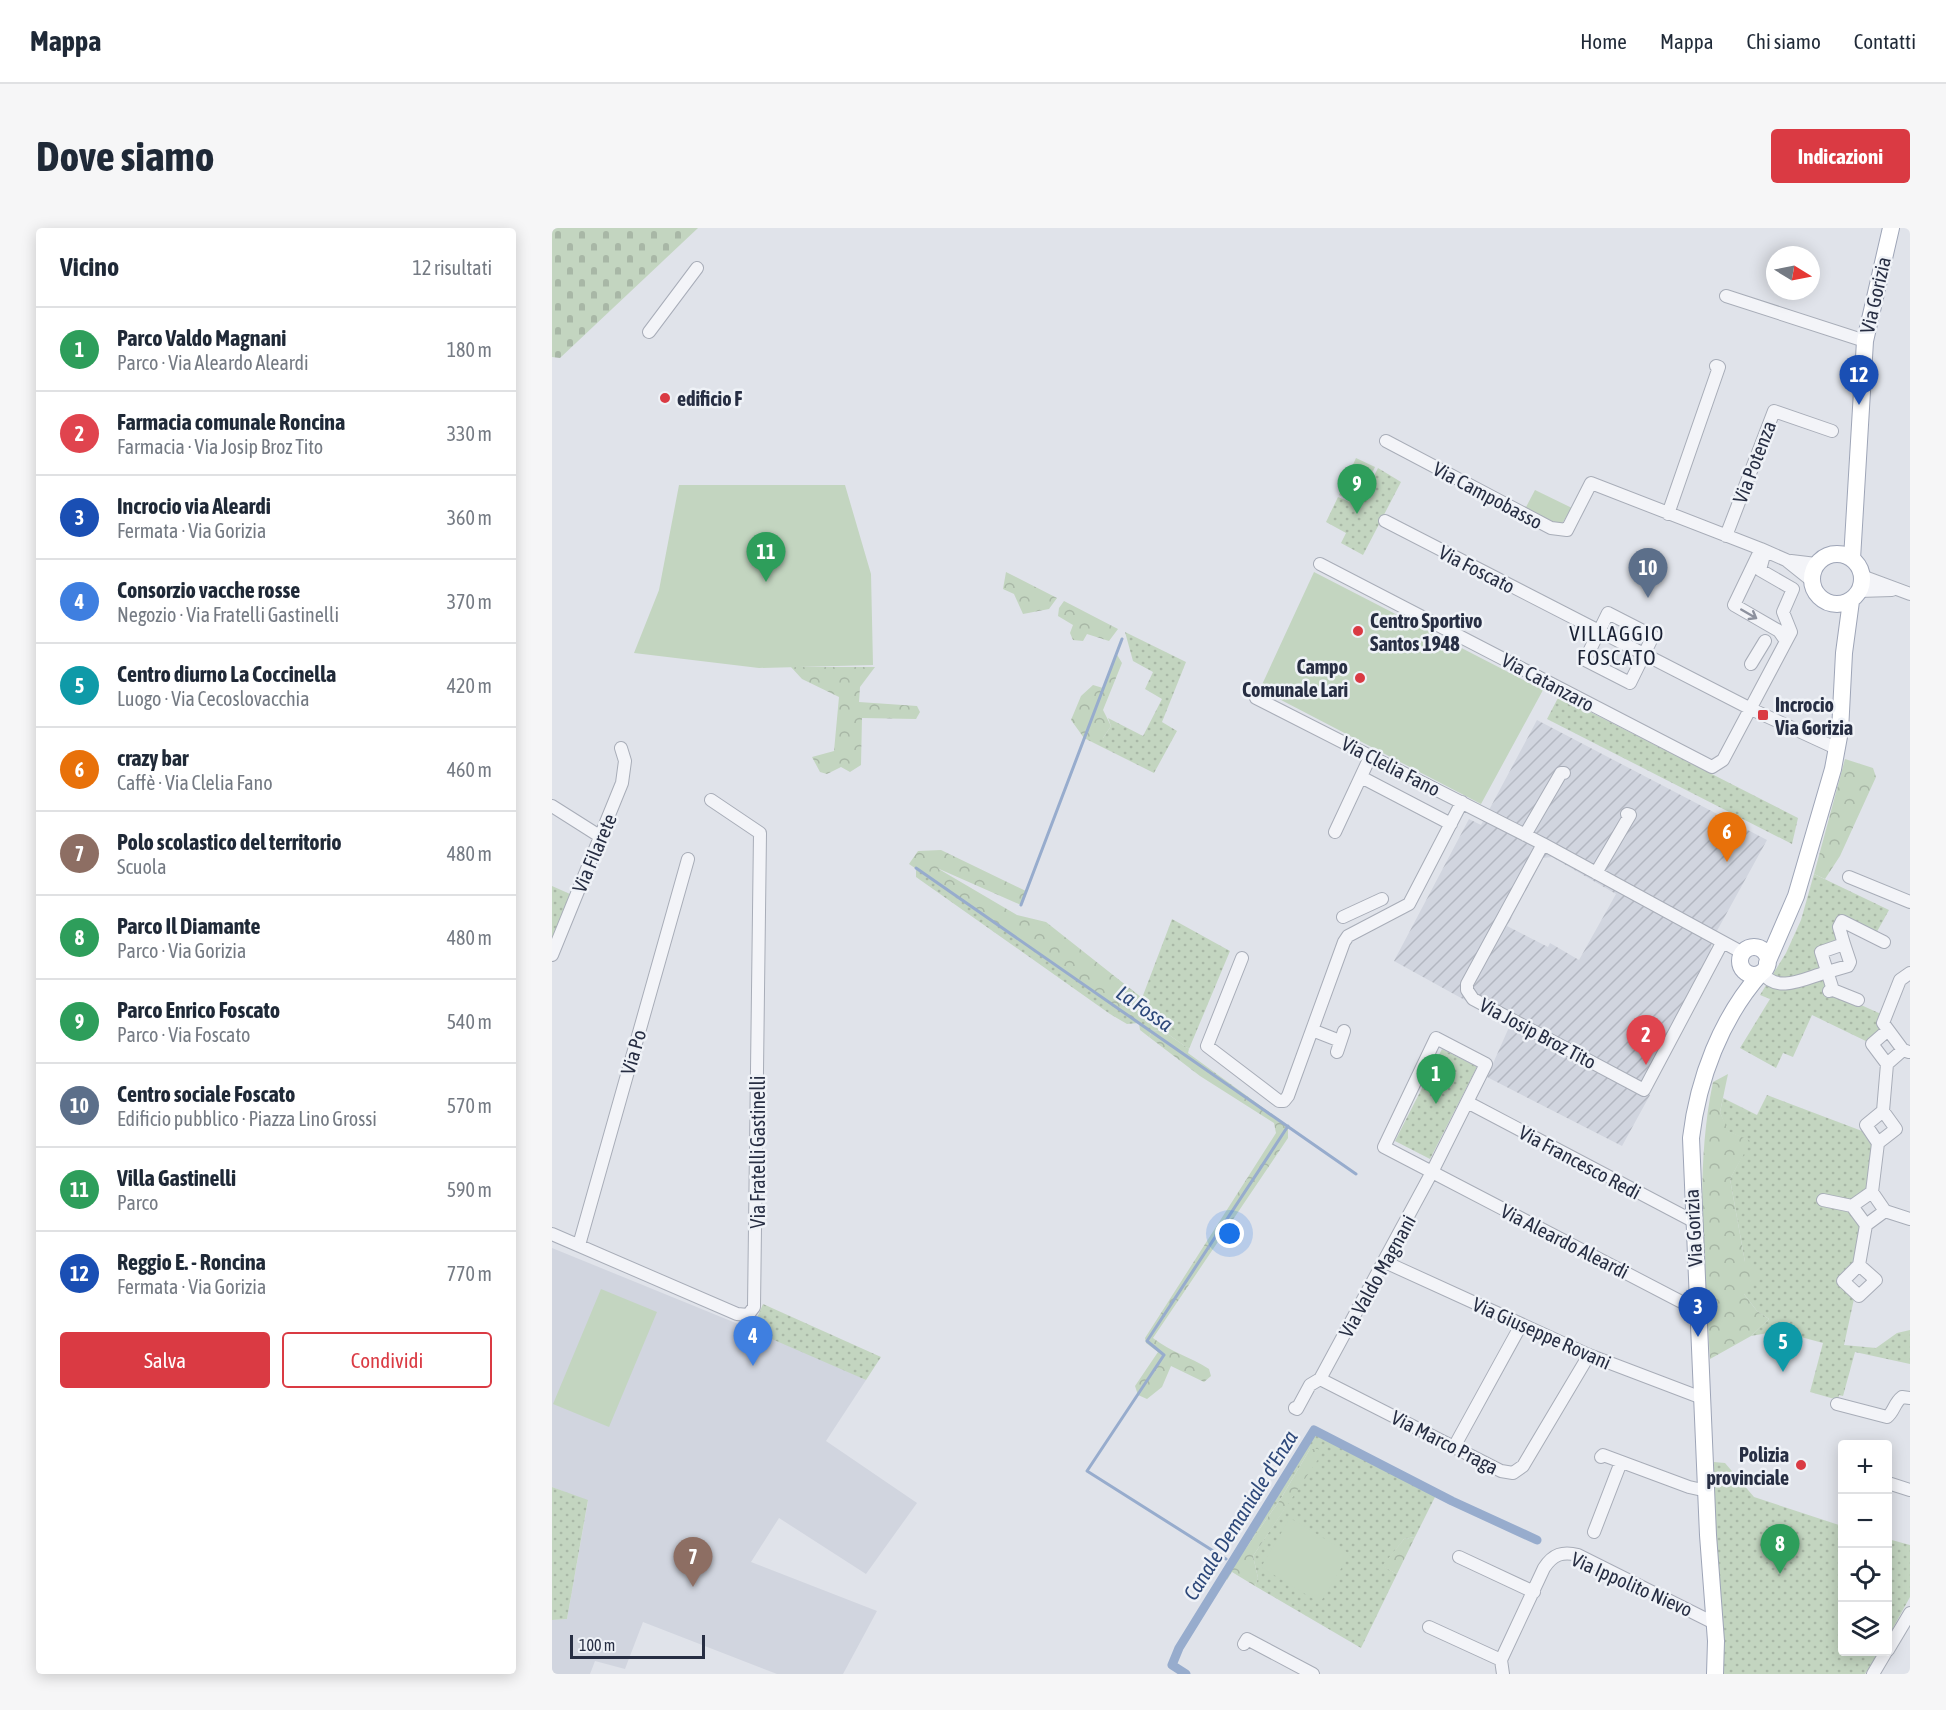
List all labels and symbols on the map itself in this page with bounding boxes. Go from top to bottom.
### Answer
north arrow [1766,246,1820,300]
street label: Via Gorizia [1855,254,1895,336]
pin: 12 [1840,356,1878,405]
place label: edificio F [677,387,742,410]
marker: edificio F [658,391,672,405]
street label: Via Potenza [1728,418,1780,506]
street label: Via Campobasso [1429,457,1547,533]
pin: 9 [1338,464,1376,514]
pin: 11 [746,532,786,582]
street label: Via Foscato [1435,540,1519,598]
pin: 10 [1628,548,1668,598]
one-way arrow [1740,608,1757,620]
place label: Centro Sportivo Santos 1948 [1370,609,1482,655]
district label: VILLAGGIO FOSCATO [1569,621,1665,669]
marker: Centro Sportivo Santos 1948 [1351,624,1365,638]
street label: Via Catanzaro [1498,648,1598,716]
place label: Campo Comunale Lari [1242,655,1348,701]
marker: Campo Comunale Lari [1353,671,1367,685]
place label: Incrocio Via Gorizia [1774,693,1853,739]
marker: Incrocio Via Gorizia [1756,708,1770,722]
street label: Via Clelia Fano [1338,731,1444,801]
street label: Via Filarete [567,810,621,896]
pin: 6 [1708,812,1746,862]
water label: La Fossa [1112,980,1178,1036]
street label: Via Josip Broz Tito [1476,993,1600,1073]
pin: 2 [1626,1016,1666,1065]
street label: Via Po [616,1027,650,1077]
pin: 1 [1416,1054,1456,1104]
street label: Via Fratelli Gastinelli [746,1076,769,1228]
street label: Via Francesco Redi [1515,1120,1645,1204]
street label: Via Gorizia [1679,1188,1707,1268]
street label: Via Aleardo Aleardi [1497,1199,1633,1283]
street label: Via Valdo Magnani [1334,1211,1420,1341]
your location [1215,1219,1244,1248]
pin: 3 [1678,1288,1718,1337]
street label: Via Giuseppe Rovani [1469,1292,1615,1374]
pin: 4 [734,1316,772,1366]
pin: 5 [1764,1322,1802,1372]
street label: Via Marco Praga [1388,1405,1502,1479]
water label: Canale Demaniale d'Enza [1178,1426,1302,1604]
place label: Polizia provinciale [1706,1443,1789,1489]
marker: Polizia provinciale [1794,1458,1808,1472]
pin: 8 [1760,1524,1800,1574]
pin: 7 [674,1538,712,1587]
street label: Via Ippolito Nievo [1568,1547,1696,1621]
scale bar [570,1632,705,1660]

